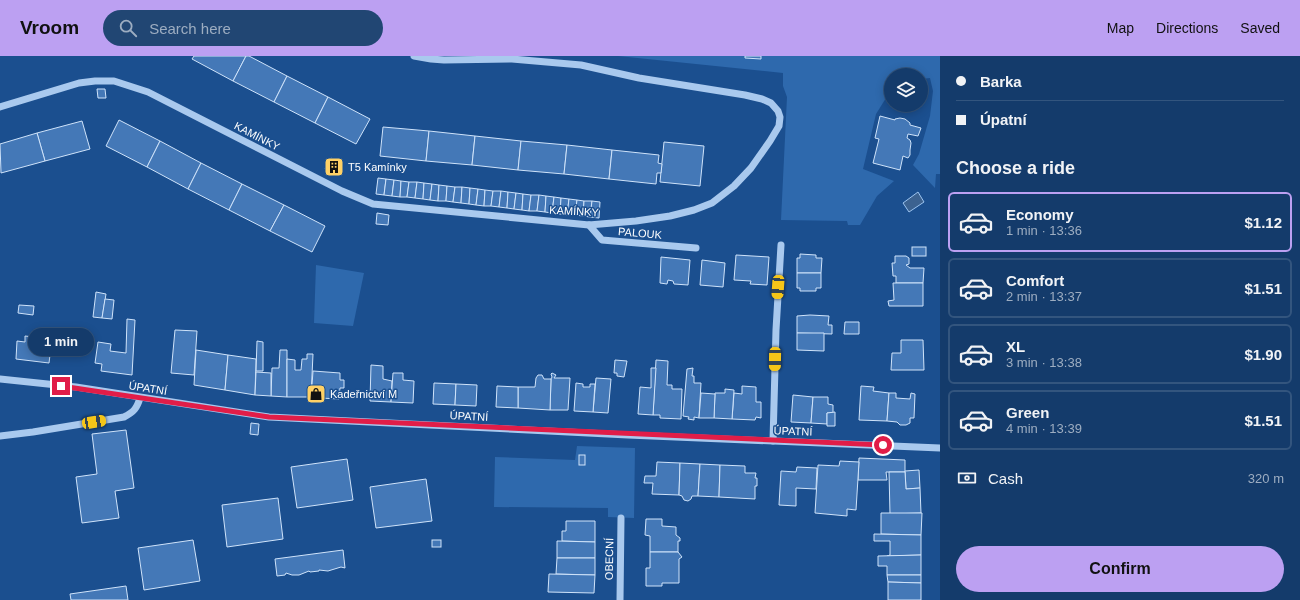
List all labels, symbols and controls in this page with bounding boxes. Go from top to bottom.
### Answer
search box [103,10,383,46]
text: Vroom [20,17,79,38]
icon: search [117,17,139,39]
text: Search here [149,20,231,37]
text: Map [1107,20,1134,36]
text: Directions [1156,20,1218,36]
text: Saved [1240,20,1280,36]
map controls [884,68,928,112]
button: layers [884,68,928,112]
text: Barka [980,73,1022,90]
text: Úpatní [980,111,1027,128]
street label: KAMÍNKY [232,119,282,153]
building icon: T5 Kamínky [323,156,345,178]
text: Choose a ride [956,158,1075,178]
place label: T5 Kamínky [348,161,407,173]
street label: KAMÍNKY [549,204,600,218]
icon: car [958,204,994,240]
text: Economy [1006,206,1074,223]
text: $1.12 [1244,214,1282,231]
text: 1 min · 13:36 [1006,223,1082,238]
street label: PALOUK [618,225,663,241]
icon: car [958,270,994,306]
text: Comfort [1006,272,1064,289]
car [771,275,785,299]
text: $1.51 [1244,280,1282,297]
text: 2 min · 13:37 [1006,289,1082,304]
callout: 1 min [28,328,94,356]
text: 1 min [44,334,78,349]
icon: car [958,336,994,372]
text: XL [1006,338,1025,355]
text: $1.90 [1244,346,1282,363]
car [769,347,781,371]
text: 3 min · 13:38 [1006,355,1082,370]
route end [52,377,70,395]
street label: ÚPATNÍ [128,379,169,397]
shop icon: Kadeřnictví M [305,383,327,405]
place label: Kadeřnictví M [330,388,397,400]
icon: car [958,402,994,438]
text: Green [1006,404,1049,421]
street label: ÚPATNÍ [449,409,490,423]
text: $1.51 [1244,412,1282,429]
car [81,414,107,430]
text: 4 min · 13:39 [1006,421,1082,436]
street label: ÚPATNÍ [773,424,813,438]
route start [874,436,892,454]
icon: cash [956,467,978,489]
text: Cash [988,470,1023,487]
text: 320 m [1248,471,1284,486]
street label: OBECNÍ [603,537,615,580]
button: Confirm [956,546,1284,592]

